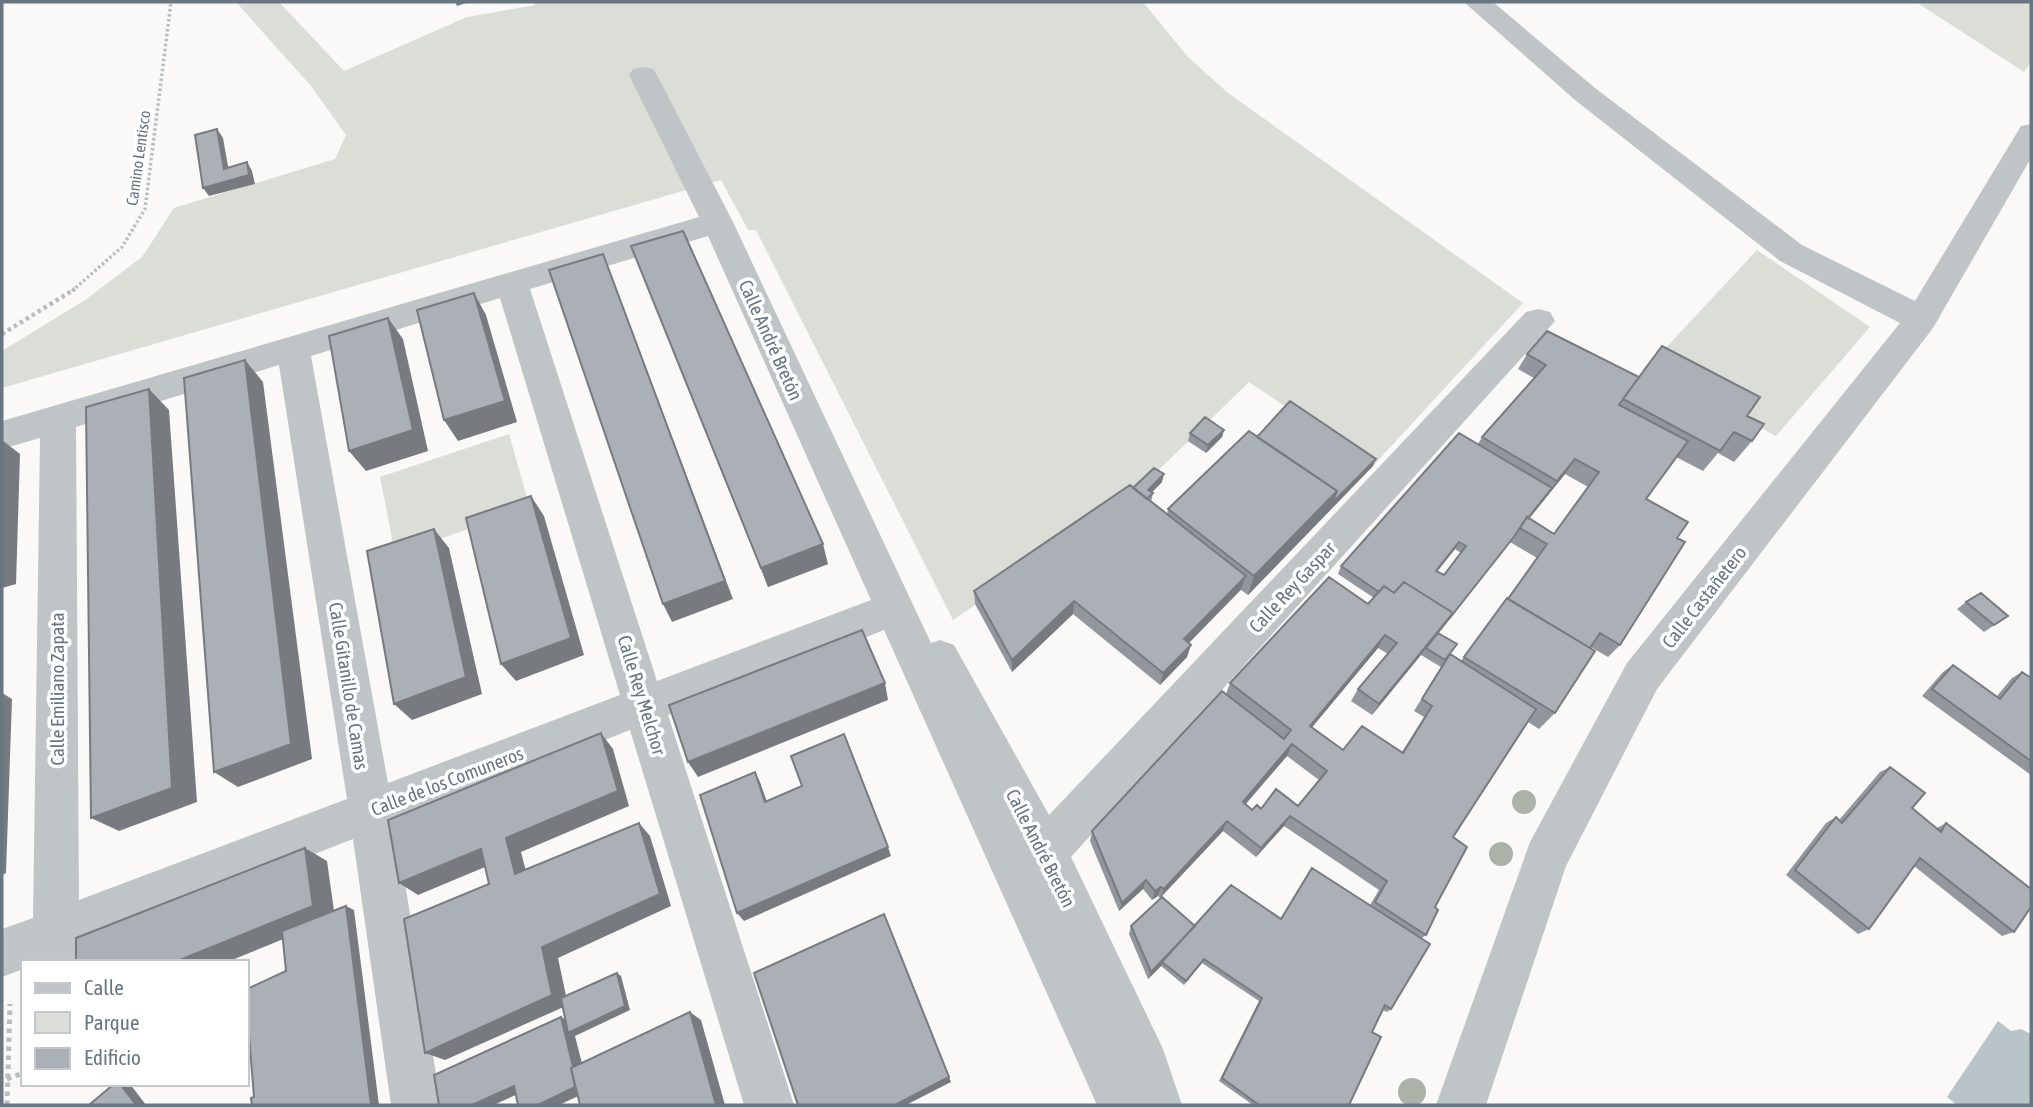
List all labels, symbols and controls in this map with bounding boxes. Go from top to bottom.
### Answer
street label: Camino Lentisco [122,109,154,207]
street label: Calle André Bretón [735,276,807,404]
street label: Calle Rey Gaspar [1244,537,1340,637]
street label: Calle Castañetero [1657,542,1751,652]
street label: Calle Gitanillo de Camas [325,601,373,772]
street label: Calle Emiliano Zapata [46,612,68,766]
street label: Calle Rey Melchor [613,633,671,758]
street label: Calle de los Comuneros [368,742,526,820]
street label: Calle André Bretón [1002,785,1080,911]
legend [21,960,248,1086]
text: Calle [84,975,124,999]
text: Parque [84,1010,139,1034]
text: Edificio [84,1045,141,1069]

